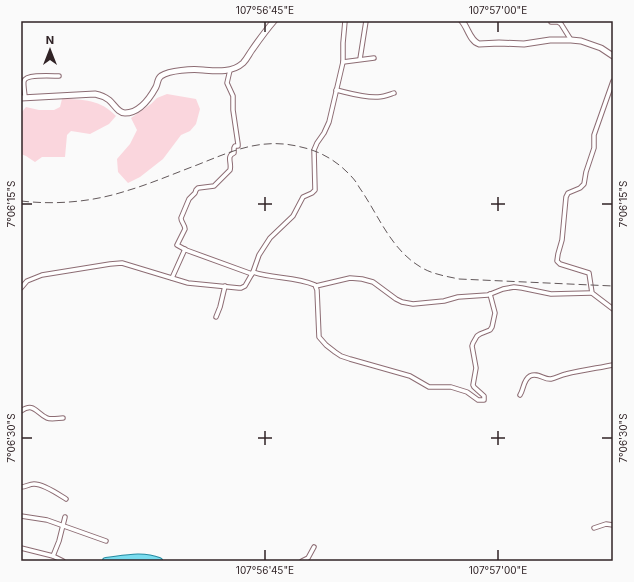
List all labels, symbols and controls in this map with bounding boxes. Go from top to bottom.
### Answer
text: 107°56'45"E [236,4,294,16]
text: 107°57'00"E [469,4,527,16]
north arrow [30,30,70,70]
text: N [46,33,54,47]
text: 7°06'15"S [5,181,17,227]
text: 7°06'15"S [617,181,629,227]
text: 7°06'30"S [5,413,17,463]
text: 7°06'30"S [617,413,629,463]
text: 107°56'45"E [236,564,294,576]
text: 107°57'00"E [469,564,527,576]

